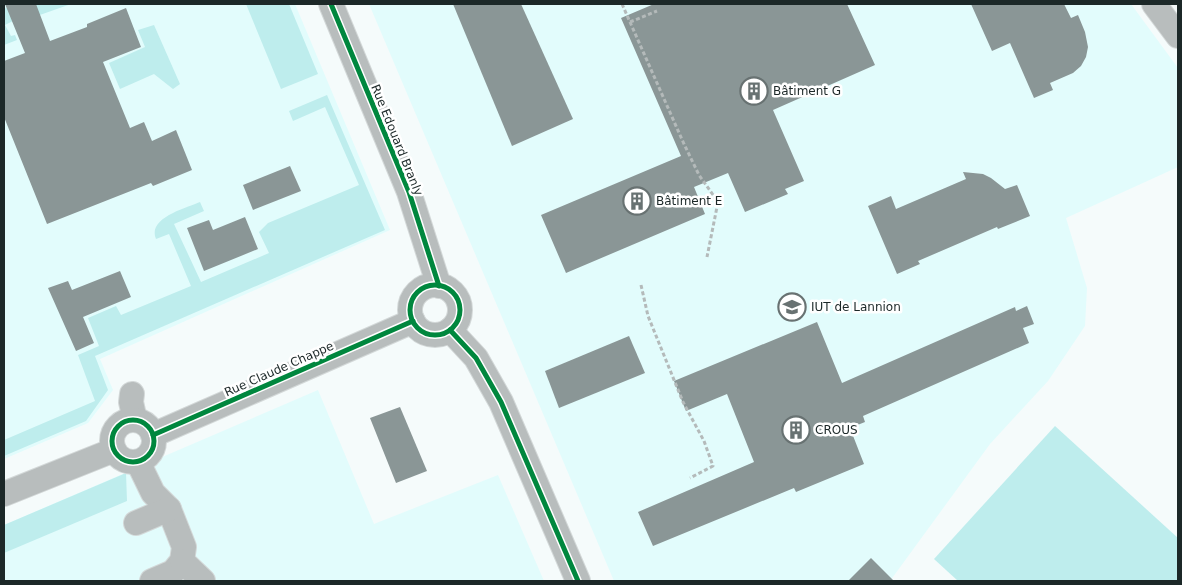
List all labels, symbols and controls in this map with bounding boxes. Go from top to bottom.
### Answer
building icon: Bâtiment G [739,76,769,106]
street label: Rue Edouard Branly [368,82,426,198]
place label: Bâtiment G [773,84,841,98]
building icon: Bâtiment E [622,186,652,216]
place label: Bâtiment E [656,194,722,208]
school or university icon: IUT de Lannion [777,292,807,322]
place label: IUT de Lannion [811,300,901,314]
street label: Rue Claude Chappe [222,339,336,399]
building icon: CROUS [781,415,811,445]
place label: CROUS [815,423,858,437]

